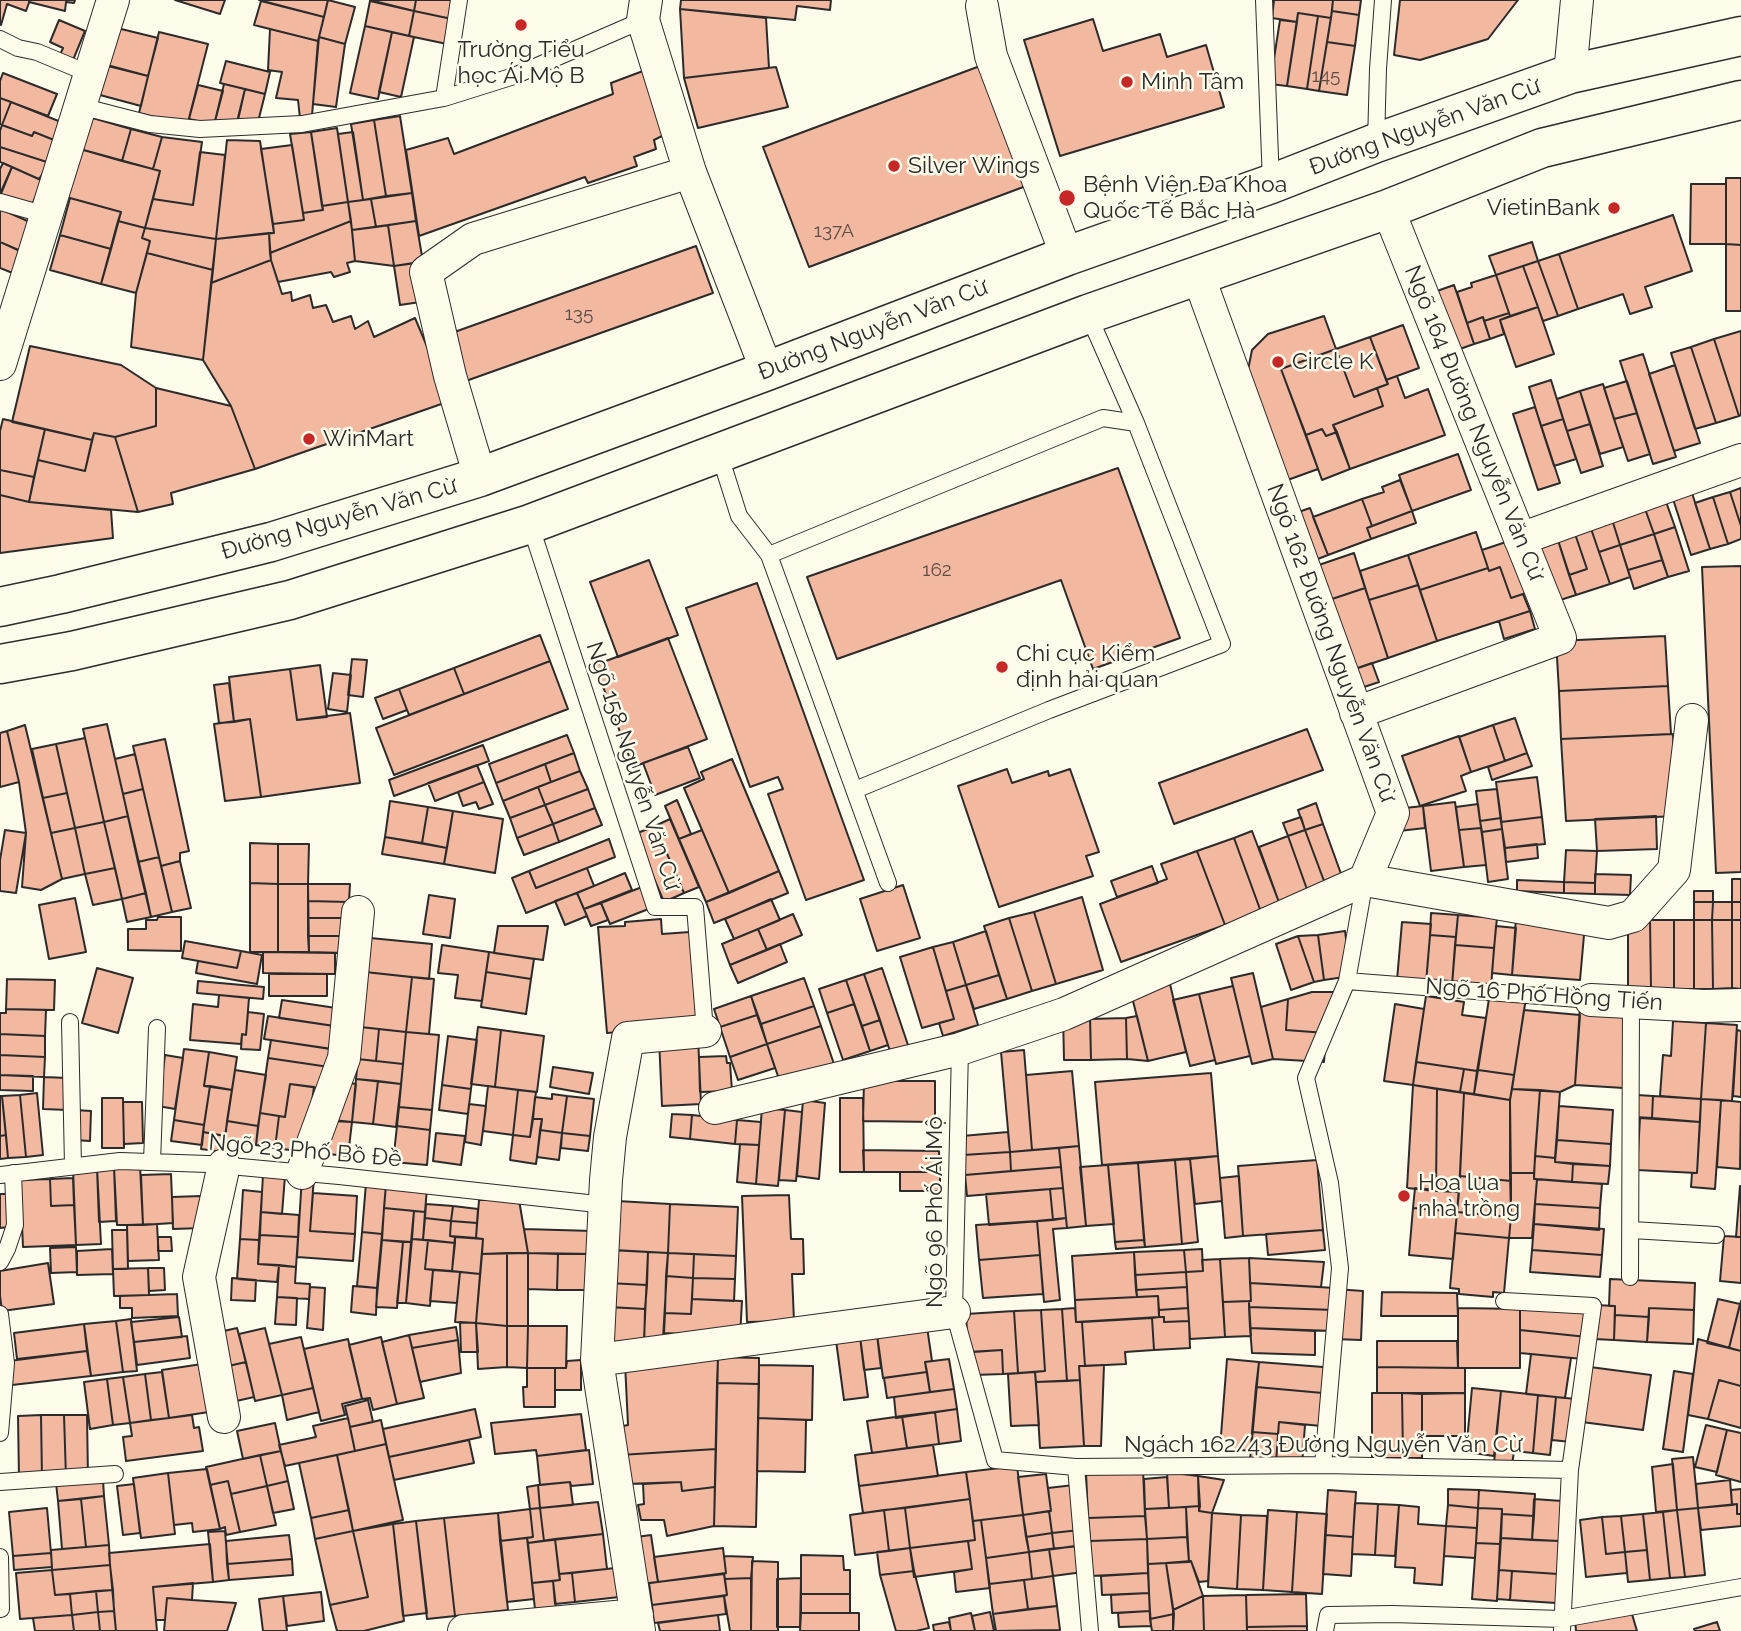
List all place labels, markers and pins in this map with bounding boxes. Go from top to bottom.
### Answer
marker: Trường Tiểu học Ái Mộ B [513,17,529,33]
place label: Trường Tiểu học Ái Mộ B [457,36,585,90]
place label: Minh Tâm [1141,68,1244,96]
marker: Minh Tâm [1119,74,1135,90]
place label: Silver Wings [908,152,1040,180]
marker: Silver Wings [886,158,902,174]
place label: Bệnh Viện Đa Khoa Quốc Tế Bắc Hà [1083,171,1287,225]
marker: Bệnh Viện Đa Khoa Quốc Tế Bắc Hà [1057,188,1077,208]
place label: VietinBank [1486,194,1600,222]
marker: VietinBank [1606,200,1622,216]
place label: Circle K [1292,348,1374,376]
marker: Circle K [1270,354,1286,370]
place label: WinMart [323,425,414,453]
marker: WinMart [301,431,317,447]
place label: Chi cục Kiểm định hải quan [1016,640,1159,694]
marker: Chi cục Kiểm định hải quan [994,659,1010,675]
place label: Hoa lụa nhà trồng [1418,1169,1520,1223]
marker: Hoa lụa nhà trồng [1396,1188,1412,1204]

